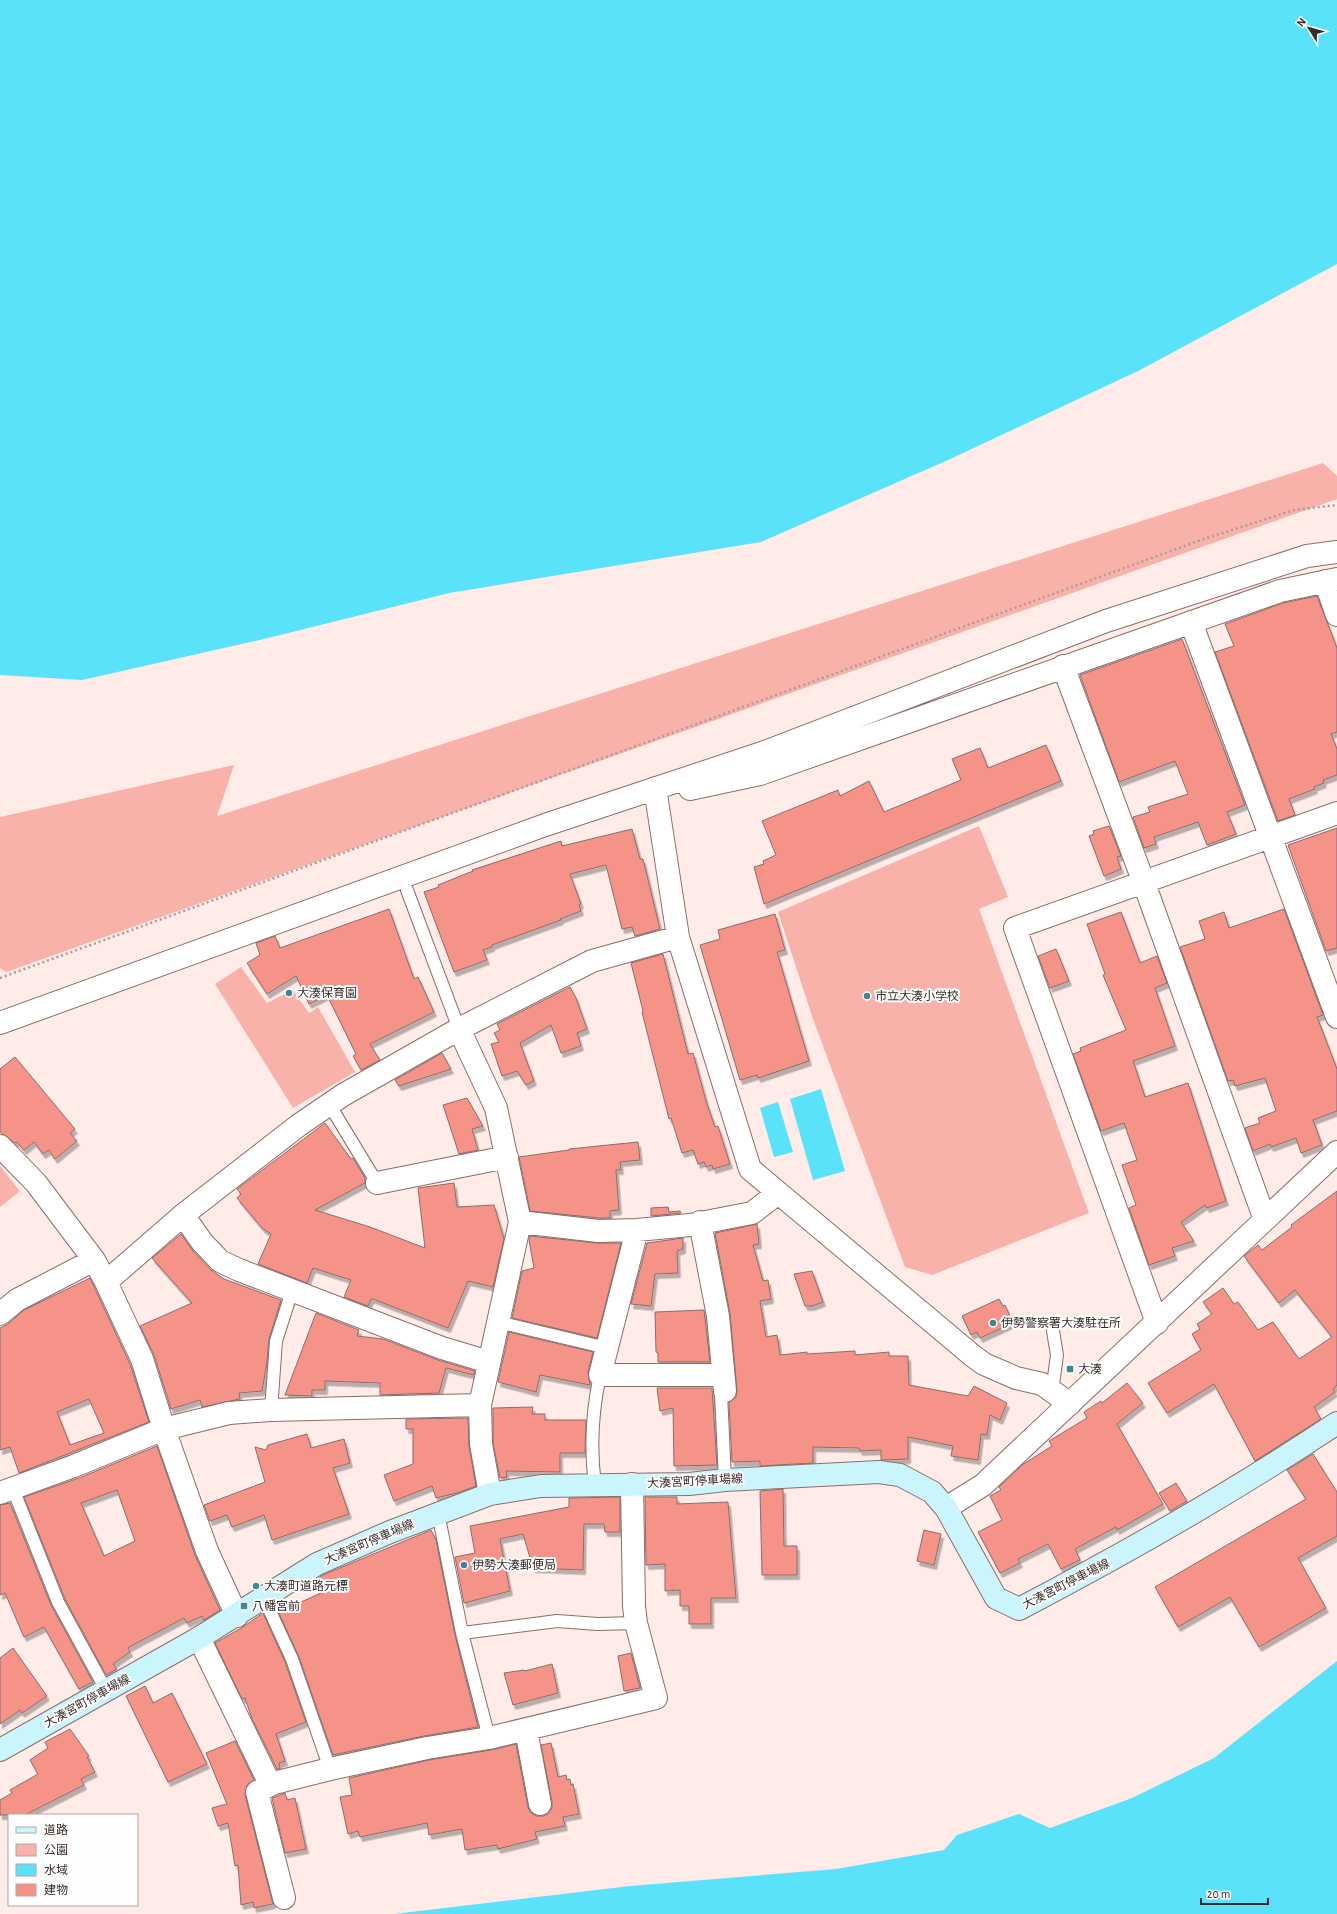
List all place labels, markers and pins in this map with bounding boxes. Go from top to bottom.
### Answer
place label: 大湊保育園 [297,986,357,999]
marker: 大湊保育園 [284,988,294,998]
place label: 市立大湊小学校 [875,989,959,1002]
marker: 市立大湊小学校 [862,991,872,1001]
place label: 伊勢警察署大湊駐在所 [1001,1316,1121,1329]
marker: 伊勢警察署大湊駐在所 [988,1318,998,1328]
place label: 大湊 [1078,1362,1102,1375]
marker: 大湊 [1065,1364,1075,1374]
place label: 伊勢大湊郵便局 [472,1558,556,1571]
marker: 伊勢大湊郵便局 [459,1560,469,1570]
place label: 大湊町道路元標 [264,1579,348,1592]
marker: 大湊町道路元標 [251,1581,261,1591]
place label: 八幡宮前 [252,1599,300,1612]
marker: 八幡宮前 [239,1601,249,1611]

